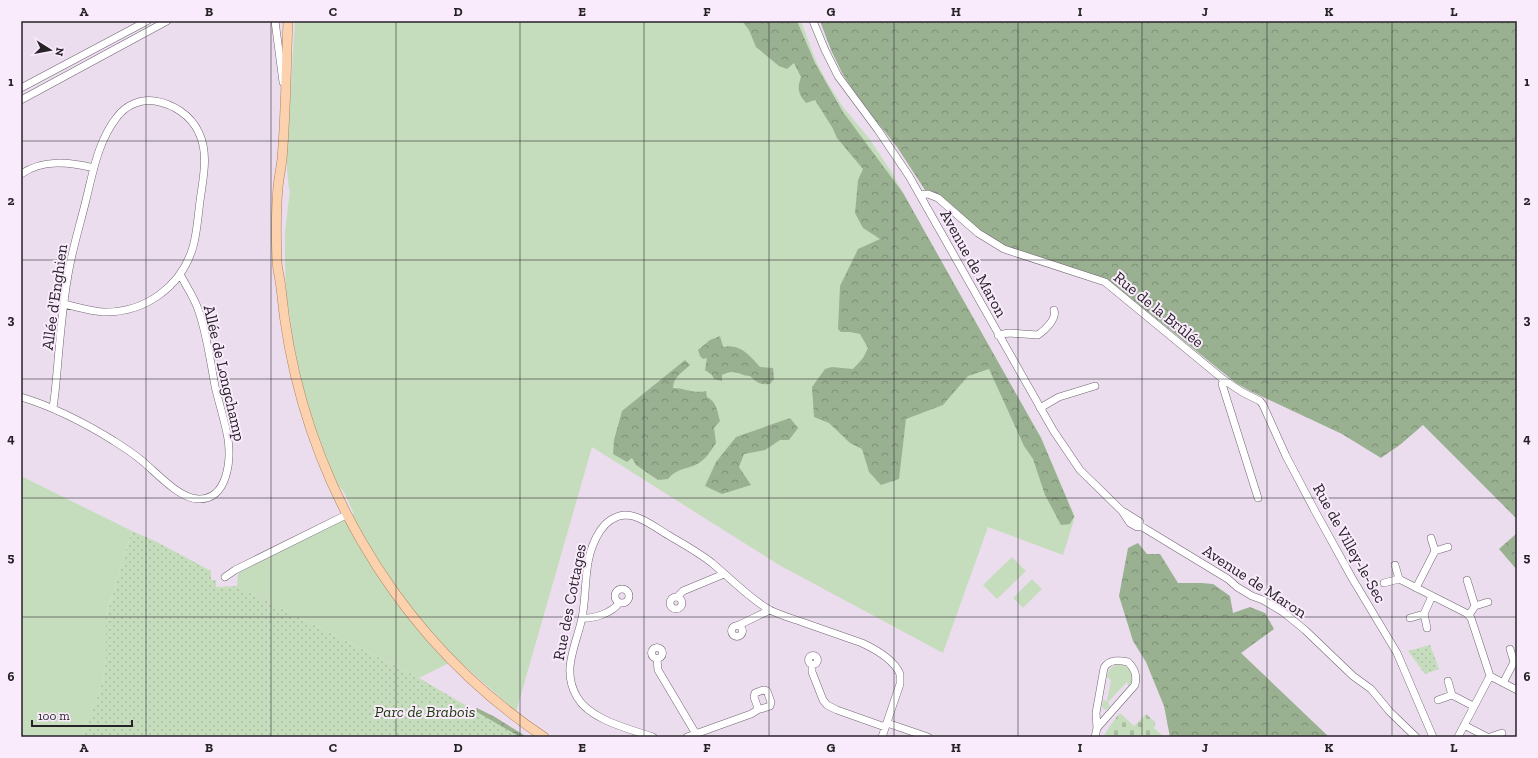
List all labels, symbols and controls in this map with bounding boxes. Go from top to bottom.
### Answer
text: A [80,4,89,19]
text: B [205,4,213,19]
text: C [329,4,337,19]
text: D [453,4,463,19]
text: E [578,4,586,19]
text: F [703,4,711,19]
text: G [827,4,836,19]
text: H [951,4,961,19]
text: I [1078,4,1083,19]
text: J [1202,4,1208,19]
text: K [1325,4,1334,19]
text: L [1450,4,1458,19]
north arrow [30,30,70,70]
text: N [52,46,67,58]
text: 1 [8,74,14,89]
text: 1 [1524,74,1530,89]
text: 2 [8,193,15,208]
text: 2 [1524,193,1531,208]
street label: Avenue de Maron [936,206,1011,321]
street label: Allée d'Enghien [38,242,71,351]
street label: Rue de la Brûlée [1110,267,1207,351]
street label: Allée de Longchamp [200,303,249,443]
text: 3 [8,312,15,327]
text: 3 [1524,312,1531,327]
text: 4 [7,431,15,446]
text: 4 [1523,431,1531,446]
street label: Rue de Villey-le-Sec [1309,480,1390,606]
street label: Avenue de Maron [1199,541,1311,623]
street label: Rue des Cottages [549,542,590,662]
text: 5 [8,550,15,565]
text: 5 [1524,550,1531,565]
text: 6 [8,669,15,684]
text: 6 [1524,669,1531,684]
scale bar [32,702,132,728]
park label: Parc de Brabois [375,702,475,721]
text: 100 m [38,709,70,723]
text: A [80,740,89,755]
text: B [205,740,213,755]
text: C [329,740,337,755]
text: D [453,740,463,755]
text: E [578,740,586,755]
text: F [703,740,711,755]
text: G [827,740,836,755]
text: H [951,740,961,755]
text: I [1078,740,1083,755]
text: J [1202,740,1208,755]
text: K [1325,740,1334,755]
text: L [1450,740,1458,755]

